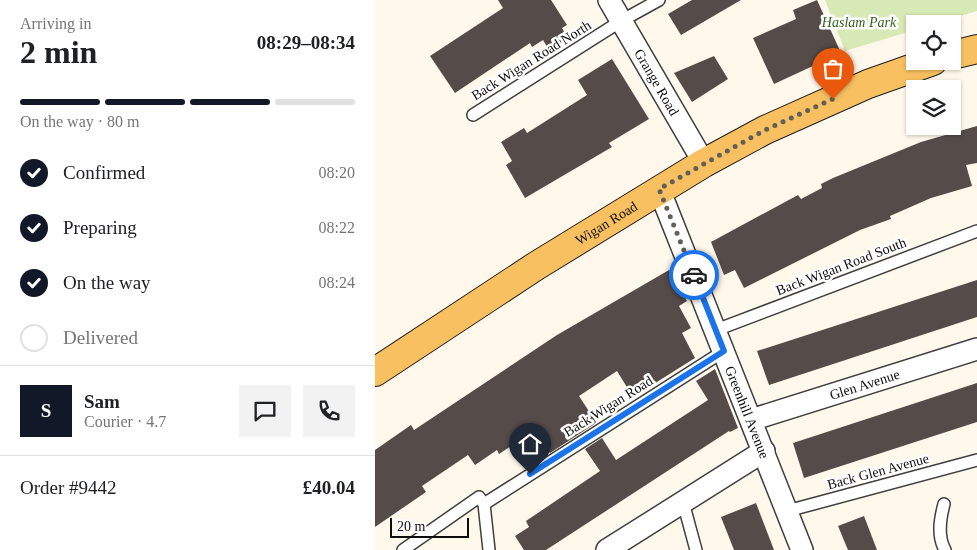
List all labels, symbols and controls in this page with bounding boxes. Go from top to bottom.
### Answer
text: Arriving in [20,15,92,32]
park label: Haslam Park [821,15,897,30]
map controls [906,15,961,135]
button: locate [906,15,961,70]
street label: Back Wigan Road North [469,18,594,103]
text: 08:29–08:34 [257,32,355,53]
text: 2 min [20,34,97,70]
street label: Grange Road [631,46,682,118]
pin [812,48,854,99]
icon: bag [819,55,847,83]
button: layers [906,80,961,135]
text: On the way · 80 m [20,113,140,130]
icon: check [20,159,48,187]
text: Confirmed [63,162,145,183]
text: 08:20 [319,164,355,181]
street label: Wigan Road [573,199,640,248]
icon: check [20,214,48,242]
text: Preparing [63,217,137,238]
text: 08:22 [319,219,355,236]
street label: Back Wigan Road South [774,235,908,298]
courier [669,250,719,300]
icon: car [680,261,708,289]
icon: check [20,269,48,297]
text: On the way [63,272,151,293]
text: 08:24 [319,274,355,291]
text: Delivered [63,327,138,348]
street label: Greenhill Avenue [722,364,772,461]
street label: Glen Avenue [828,367,902,403]
street label: Back Wigan Road [561,373,655,440]
button: chat [239,385,291,437]
button: phone [303,385,355,437]
text: Sam [84,391,120,412]
text: S [41,400,51,421]
text: Courier · 4.7 [84,413,166,430]
pin [509,423,551,474]
icon: home [516,430,544,458]
street label: Back Glen Avenue [826,451,931,492]
text: Order #9442 [20,477,117,498]
text: £40.04 [303,477,355,498]
scale bar [390,515,469,538]
text: 20 m [397,519,425,534]

